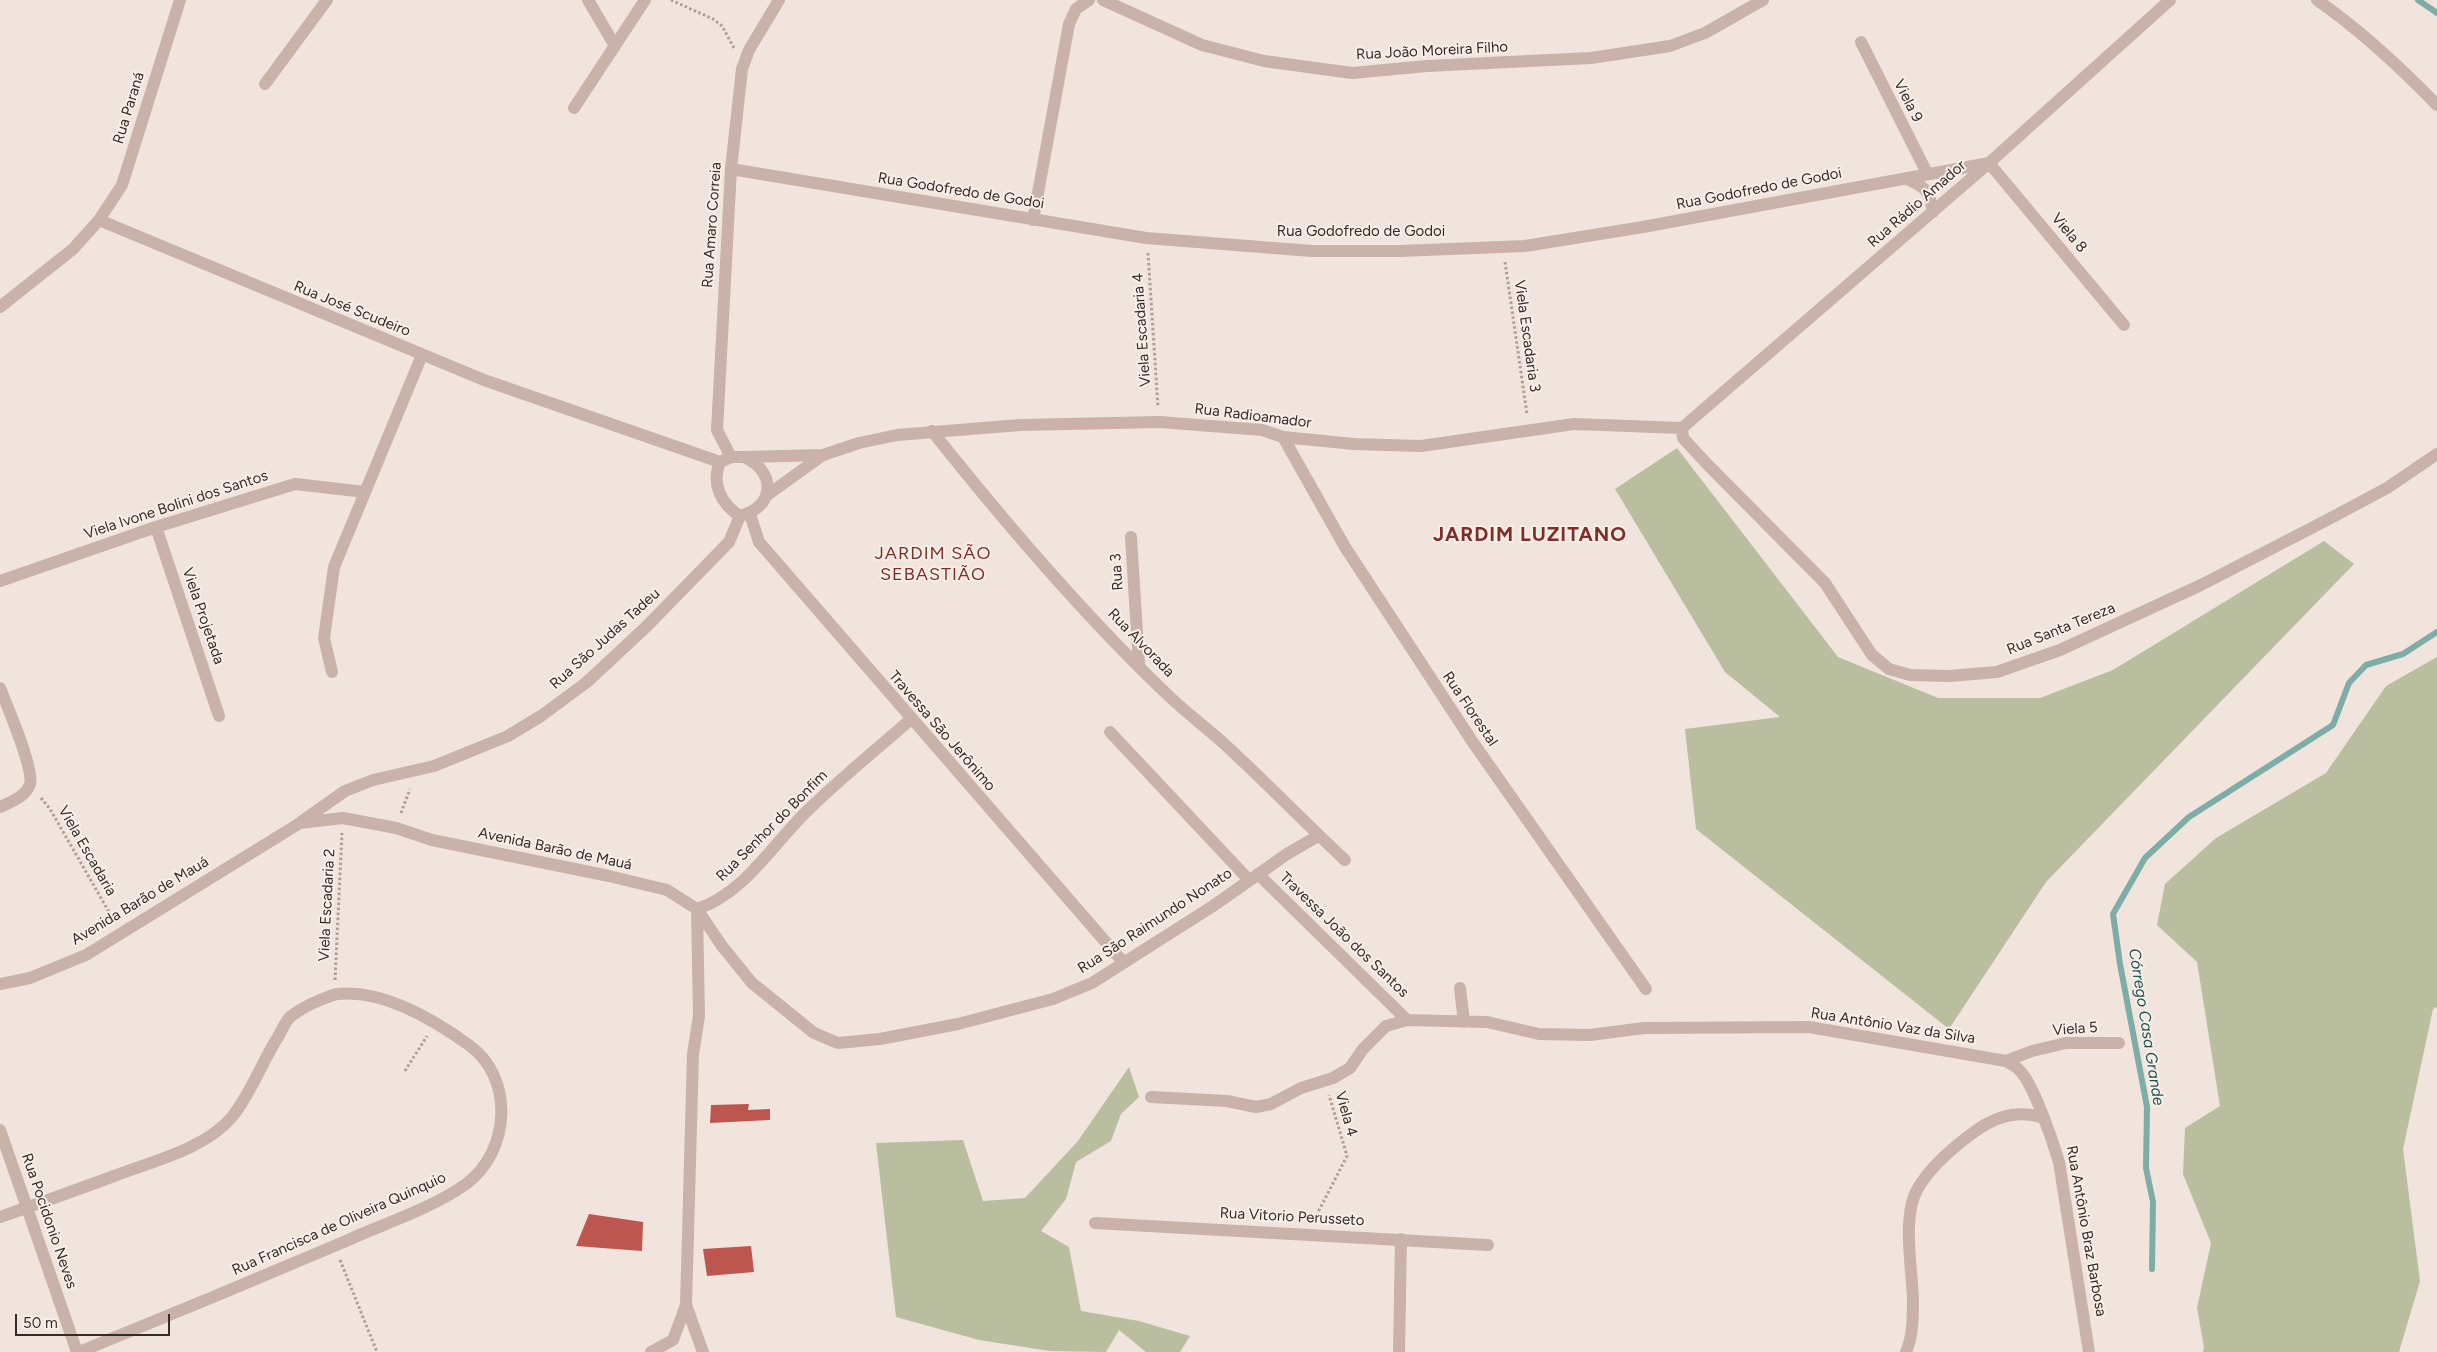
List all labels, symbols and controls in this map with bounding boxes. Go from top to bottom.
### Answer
street label: Rua João Moreira Filho [1356,38,1508,64]
street label: Rua Paraná [110,70,148,146]
street label: Viela 9 [1890,77,1926,125]
street label: Rua Rádio Amador [1864,157,1970,251]
street label: Rua Amaro Correia [699,161,725,289]
street label: Rua Godofredo de Godoi [1675,164,1843,214]
street label: Rua Godofredo de Godoi [876,169,1046,213]
street label: Viela 8 [2047,210,2091,256]
street label: Rua Godofredo de Godoi [1277,223,1445,241]
street label: Viela Escadaria 4 [1129,273,1155,387]
street label: Rua José Scudeiro [291,277,413,341]
street label: Viela Escadaria 3 [1510,279,1544,393]
street label: Rua Radioamador [1193,400,1313,432]
street label: Viela Ivone Bolini dos Santos [82,467,270,543]
district label: JARDIM LUZITANO [1431,523,1629,547]
district label: JARDIM SÃO SEBASTIÃO [873,543,993,586]
street label: Rua 3 [1107,553,1127,591]
street label: Viela Projetada [178,565,228,667]
street label: Rua São Judas Tadeu [546,585,664,693]
street label: Rua Santa Tereza [2004,599,2118,659]
street label: Rua Alvorada [1104,605,1178,681]
street label: Travessa São Jerônimo [885,667,999,795]
street label: Rua Florestal [1438,668,1502,750]
street label: Rua Senhor do Bonfim [713,767,831,885]
street label: Viela Escadaria [54,803,120,899]
street label: Avenida Barão de Mauá [476,824,634,874]
street label: Viela Escadaria 2 [315,848,339,962]
street label: Avenida Barão de Mauá [68,853,212,949]
street label: Rua São Raimundo Nonato [1075,864,1235,978]
street label: Travessa João dos Santos [1276,869,1412,1001]
water label: Córrego Casa Grande [2124,947,2168,1107]
street label: Rua Antônio Vaz da Silva [1810,1004,1976,1048]
street label: Viela 5 [2052,1018,2098,1040]
street label: Viela 4 [1331,1089,1361,1139]
street label: Rua Antônio Braz Barbosa [2062,1144,2110,1318]
street label: Rua Pocidonio Neves [17,1151,81,1291]
street label: Rua Francisca de Oliveira Quinquio [229,1169,449,1279]
street label: Rua Vitorio Perusseto [1219,1204,1365,1230]
scale bar [18,1304,172,1336]
text: 50 m [23,1314,58,1332]

